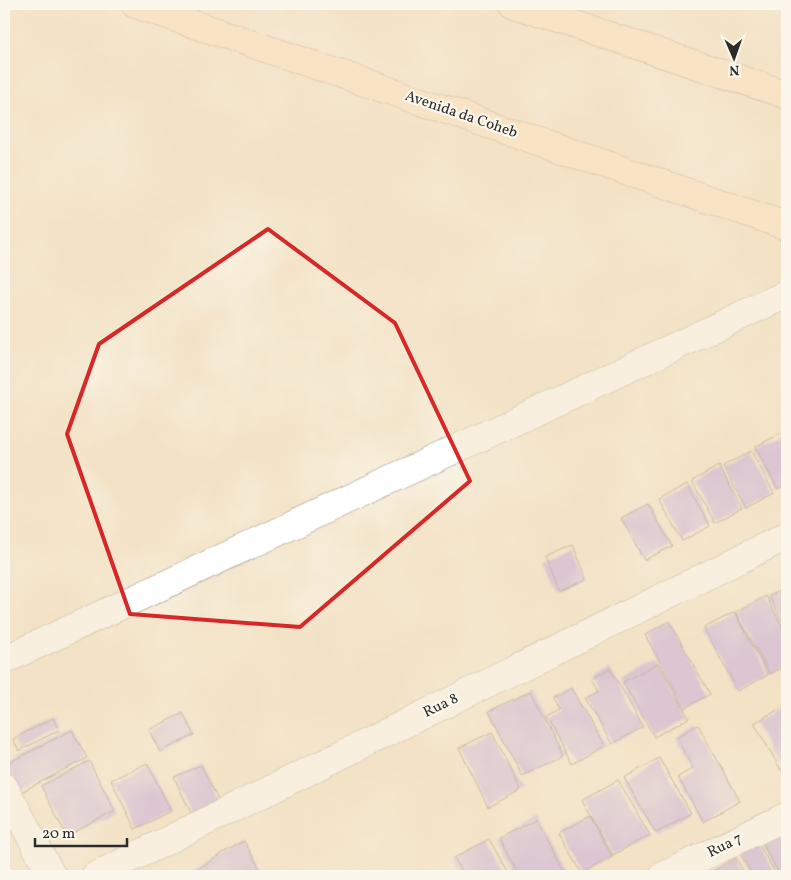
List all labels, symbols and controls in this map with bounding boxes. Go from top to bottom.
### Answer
north arrow [708,32,758,82]
text: N [729,60,740,79]
street label: Avenida da Coheb [402,86,520,144]
street label: Rua 8 [420,688,462,724]
scale bar [35,815,128,847]
text: 20 m [42,824,75,845]
street label: Rua 7 [704,829,746,863]

